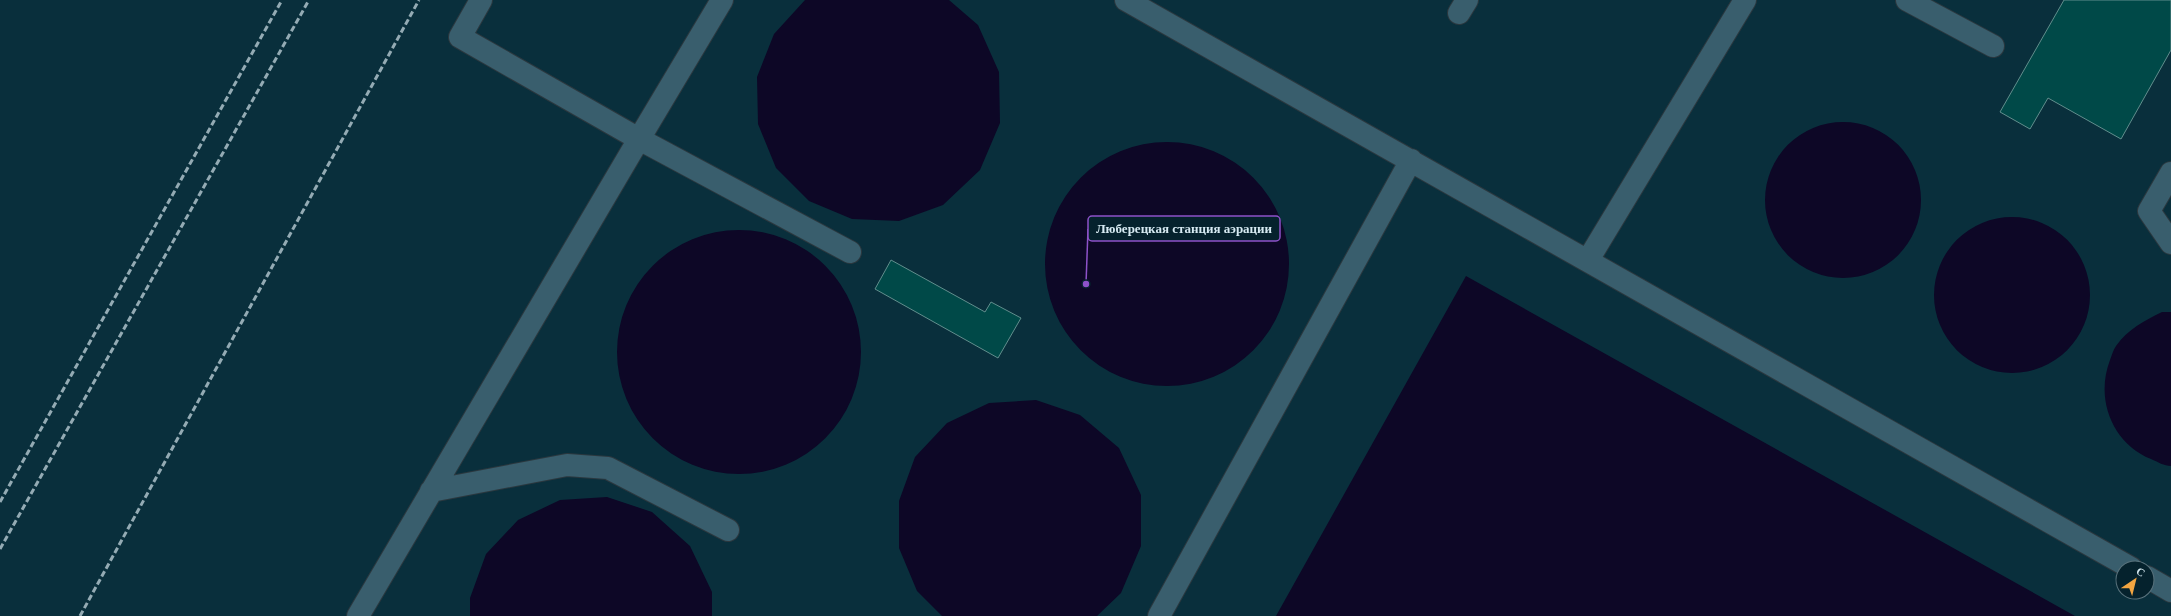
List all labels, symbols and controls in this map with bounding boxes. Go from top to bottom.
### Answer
callout: Люберецкая станция аэрации [1088,216,1280,241]
text: Люберецкая станция аэрации [1096,221,1273,236]
north arrow [2115,560,2155,600]
text: С [2134,565,2147,579]

